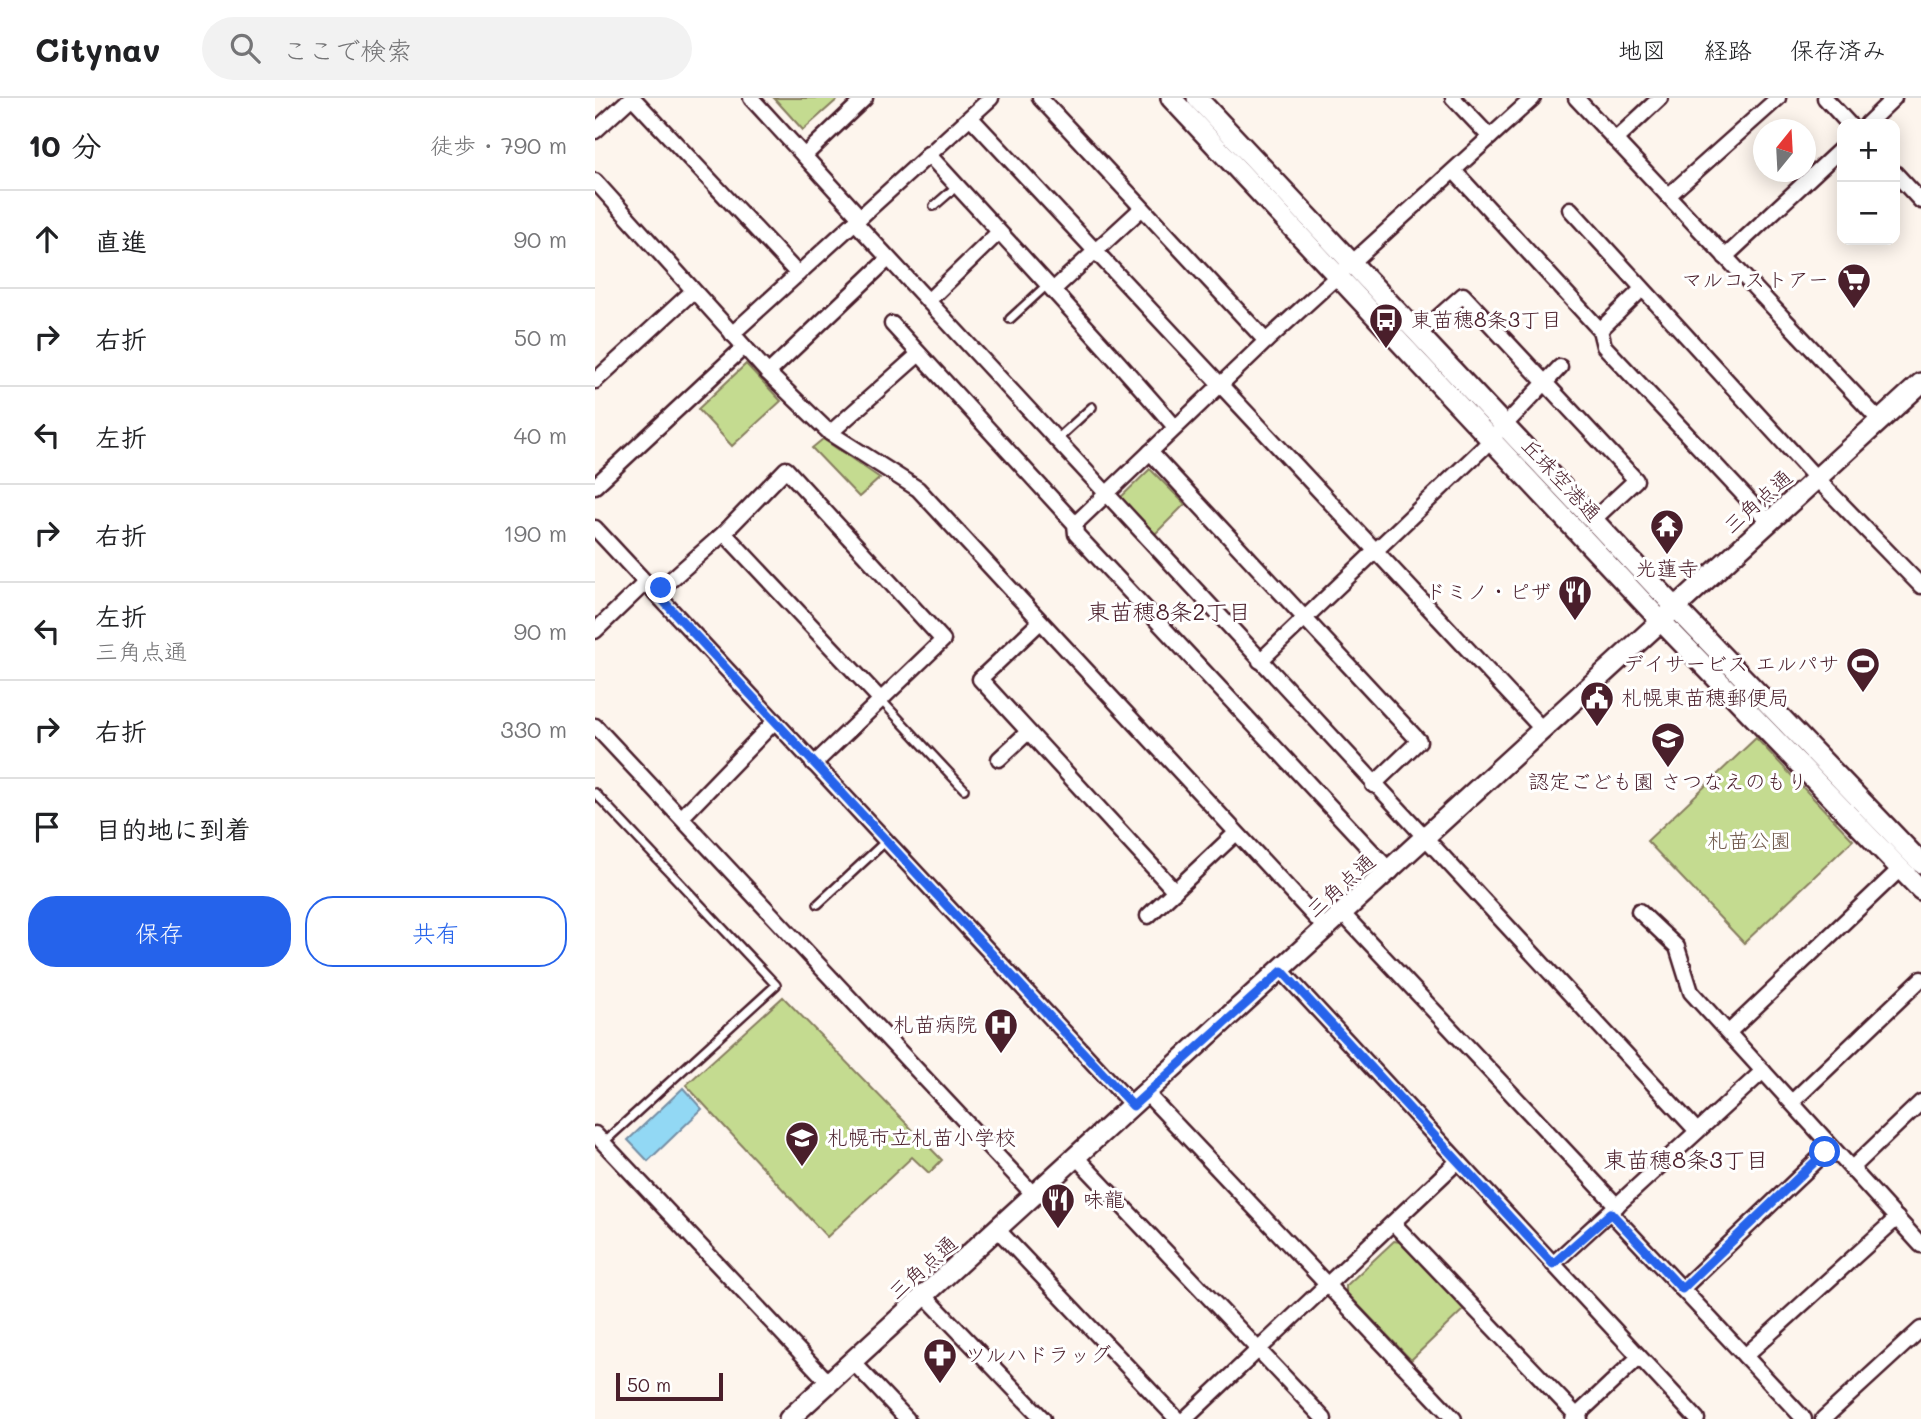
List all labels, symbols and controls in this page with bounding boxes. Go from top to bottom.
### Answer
search box [202,17,692,80]
text: Citynav [35,27,160,70]
icon: search [226,29,264,67]
text: ここで検索 [282,33,412,67]
text: 地図 [1618,34,1666,65]
text: 経路 [1704,34,1752,65]
text: 保存済み [1790,34,1886,65]
north arrow [1753,119,1816,182]
map controls [1837,119,1900,245]
button: + [1837,119,1900,182]
text: 10 分 [28,125,101,165]
text: 徒歩 · 790 m [430,130,567,160]
button: − [1837,182,1900,245]
icon: ahead [28,220,66,258]
text: 直進 [95,224,147,258]
text: 90 m [514,224,567,254]
supermarket icon: マルコストアー [1835,261,1873,310]
place label: マルコストアー [1682,265,1829,292]
bus stop icon: 東苗穂8条3丁目 [1367,301,1405,350]
place label: 東苗穂8条3丁目 [1411,305,1562,332]
icon: right [28,318,66,356]
text: 右折 [95,322,147,356]
text: 50 m [514,322,567,352]
icon: left [28,416,66,454]
text: 左折 [95,420,147,454]
text: 40 m [514,420,567,450]
street label: 丘珠空港通 [1516,431,1608,527]
street label: 三角点通 [1717,463,1797,539]
temple icon: 光蓮寺 [1648,507,1686,556]
icon: right [28,514,66,552]
text: 右折 [95,518,147,552]
text: 190 m [503,518,567,548]
place label: 光蓮寺 [1636,554,1699,581]
route end [645,572,676,603]
restaurant icon: ドミノ・ピザ [1556,573,1594,622]
place label: ドミノ・ピザ [1425,577,1551,604]
district label: 東苗穂8条2丁目 [1087,596,1251,626]
text: 左折 [95,599,147,633]
icon: left [28,612,66,650]
text: 90 m [514,616,567,646]
text: 三角点通 [95,636,187,666]
sports icon: デイサービス エルパサ [1844,645,1882,694]
place label: デイサービス エルパサ [1623,649,1839,676]
public building icon: 札幌東苗穂郵便局 [1578,679,1616,728]
place label: 札幌東苗穂郵便局 [1621,683,1789,710]
icon: right [28,710,66,748]
text: 右折 [95,714,147,748]
text: 330 m [500,714,567,744]
school or university icon: 認定ごども園 さつなえのもり [1649,720,1687,769]
place label: 認定ごども園 さつなえのもり [1528,767,1808,794]
icon: arrive [28,808,66,846]
text: 目的地に到着 [95,812,251,846]
park label: 札苗公園 [1707,826,1791,853]
street label: 三角点通 [1300,847,1380,923]
button: 保存 [28,896,291,967]
button: 共有 [305,896,567,967]
hospital icon: 札苗病院 [982,1006,1020,1055]
place label: 札苗病院 [893,1010,977,1037]
school or university icon: 札幌市立札苗小学校 [783,1119,821,1168]
place label: 札幌市立札苗小学校 [827,1123,1016,1150]
route start [1809,1136,1840,1167]
district label: 東苗穂8条3丁目 [1603,1144,1769,1174]
restaurant icon: 味龍 [1039,1181,1077,1230]
place label: 味龍 [1083,1185,1125,1212]
street label: 三角点通 [882,1229,962,1305]
pharmacy icon: ツルハドラッグ [921,1336,959,1385]
place label: ツルハドラッグ [965,1340,1111,1367]
scale bar [616,1370,723,1402]
text: 50 m [627,1372,671,1397]

